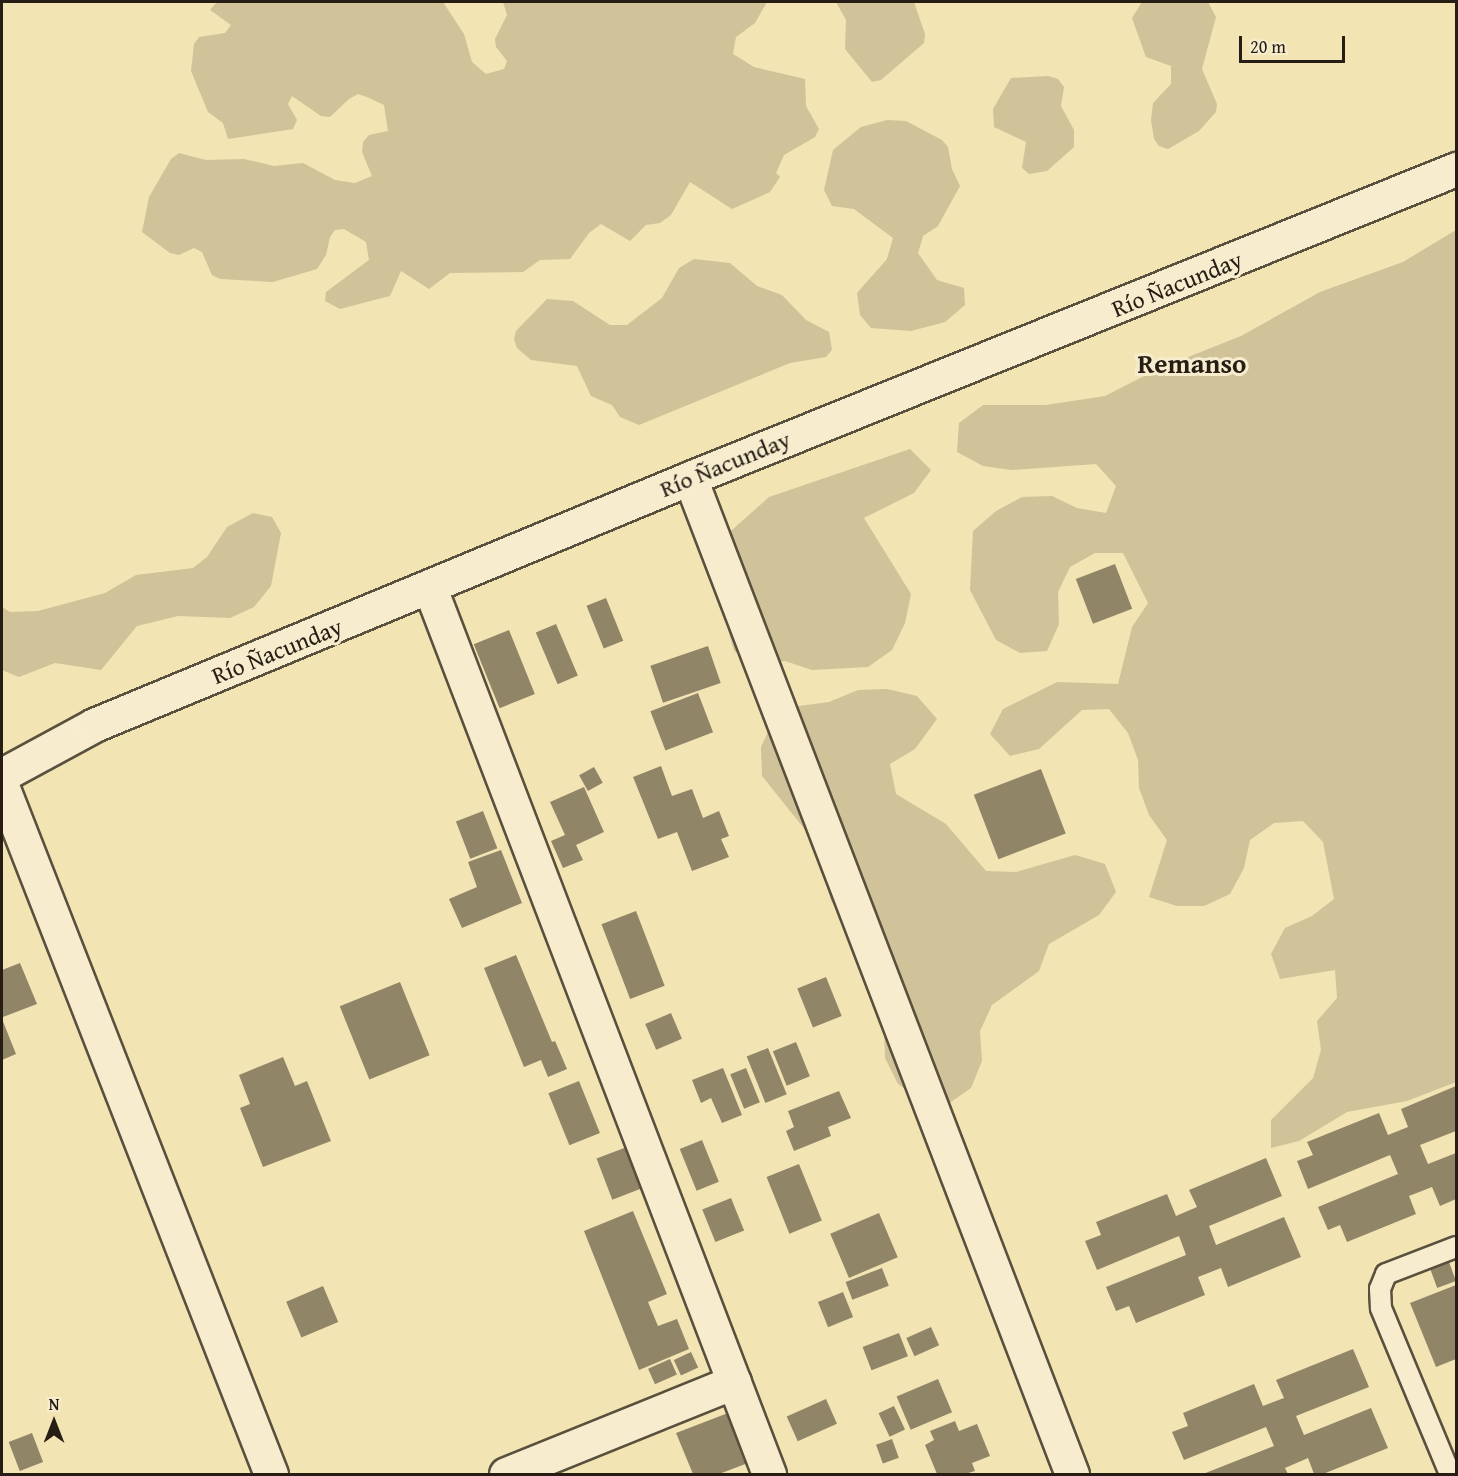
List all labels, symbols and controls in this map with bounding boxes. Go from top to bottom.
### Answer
scale bar [1242,24,1348,62]
text: 20 m [1250,33,1286,60]
street label: Río Ñacunday [1107,245,1247,323]
district label: Remanso [1138,348,1246,380]
street label: Río Ñacunday [655,425,795,503]
street label: Río Ñacunday [207,612,347,690]
north arrow [24,1392,84,1452]
text: N [49,1392,59,1416]

